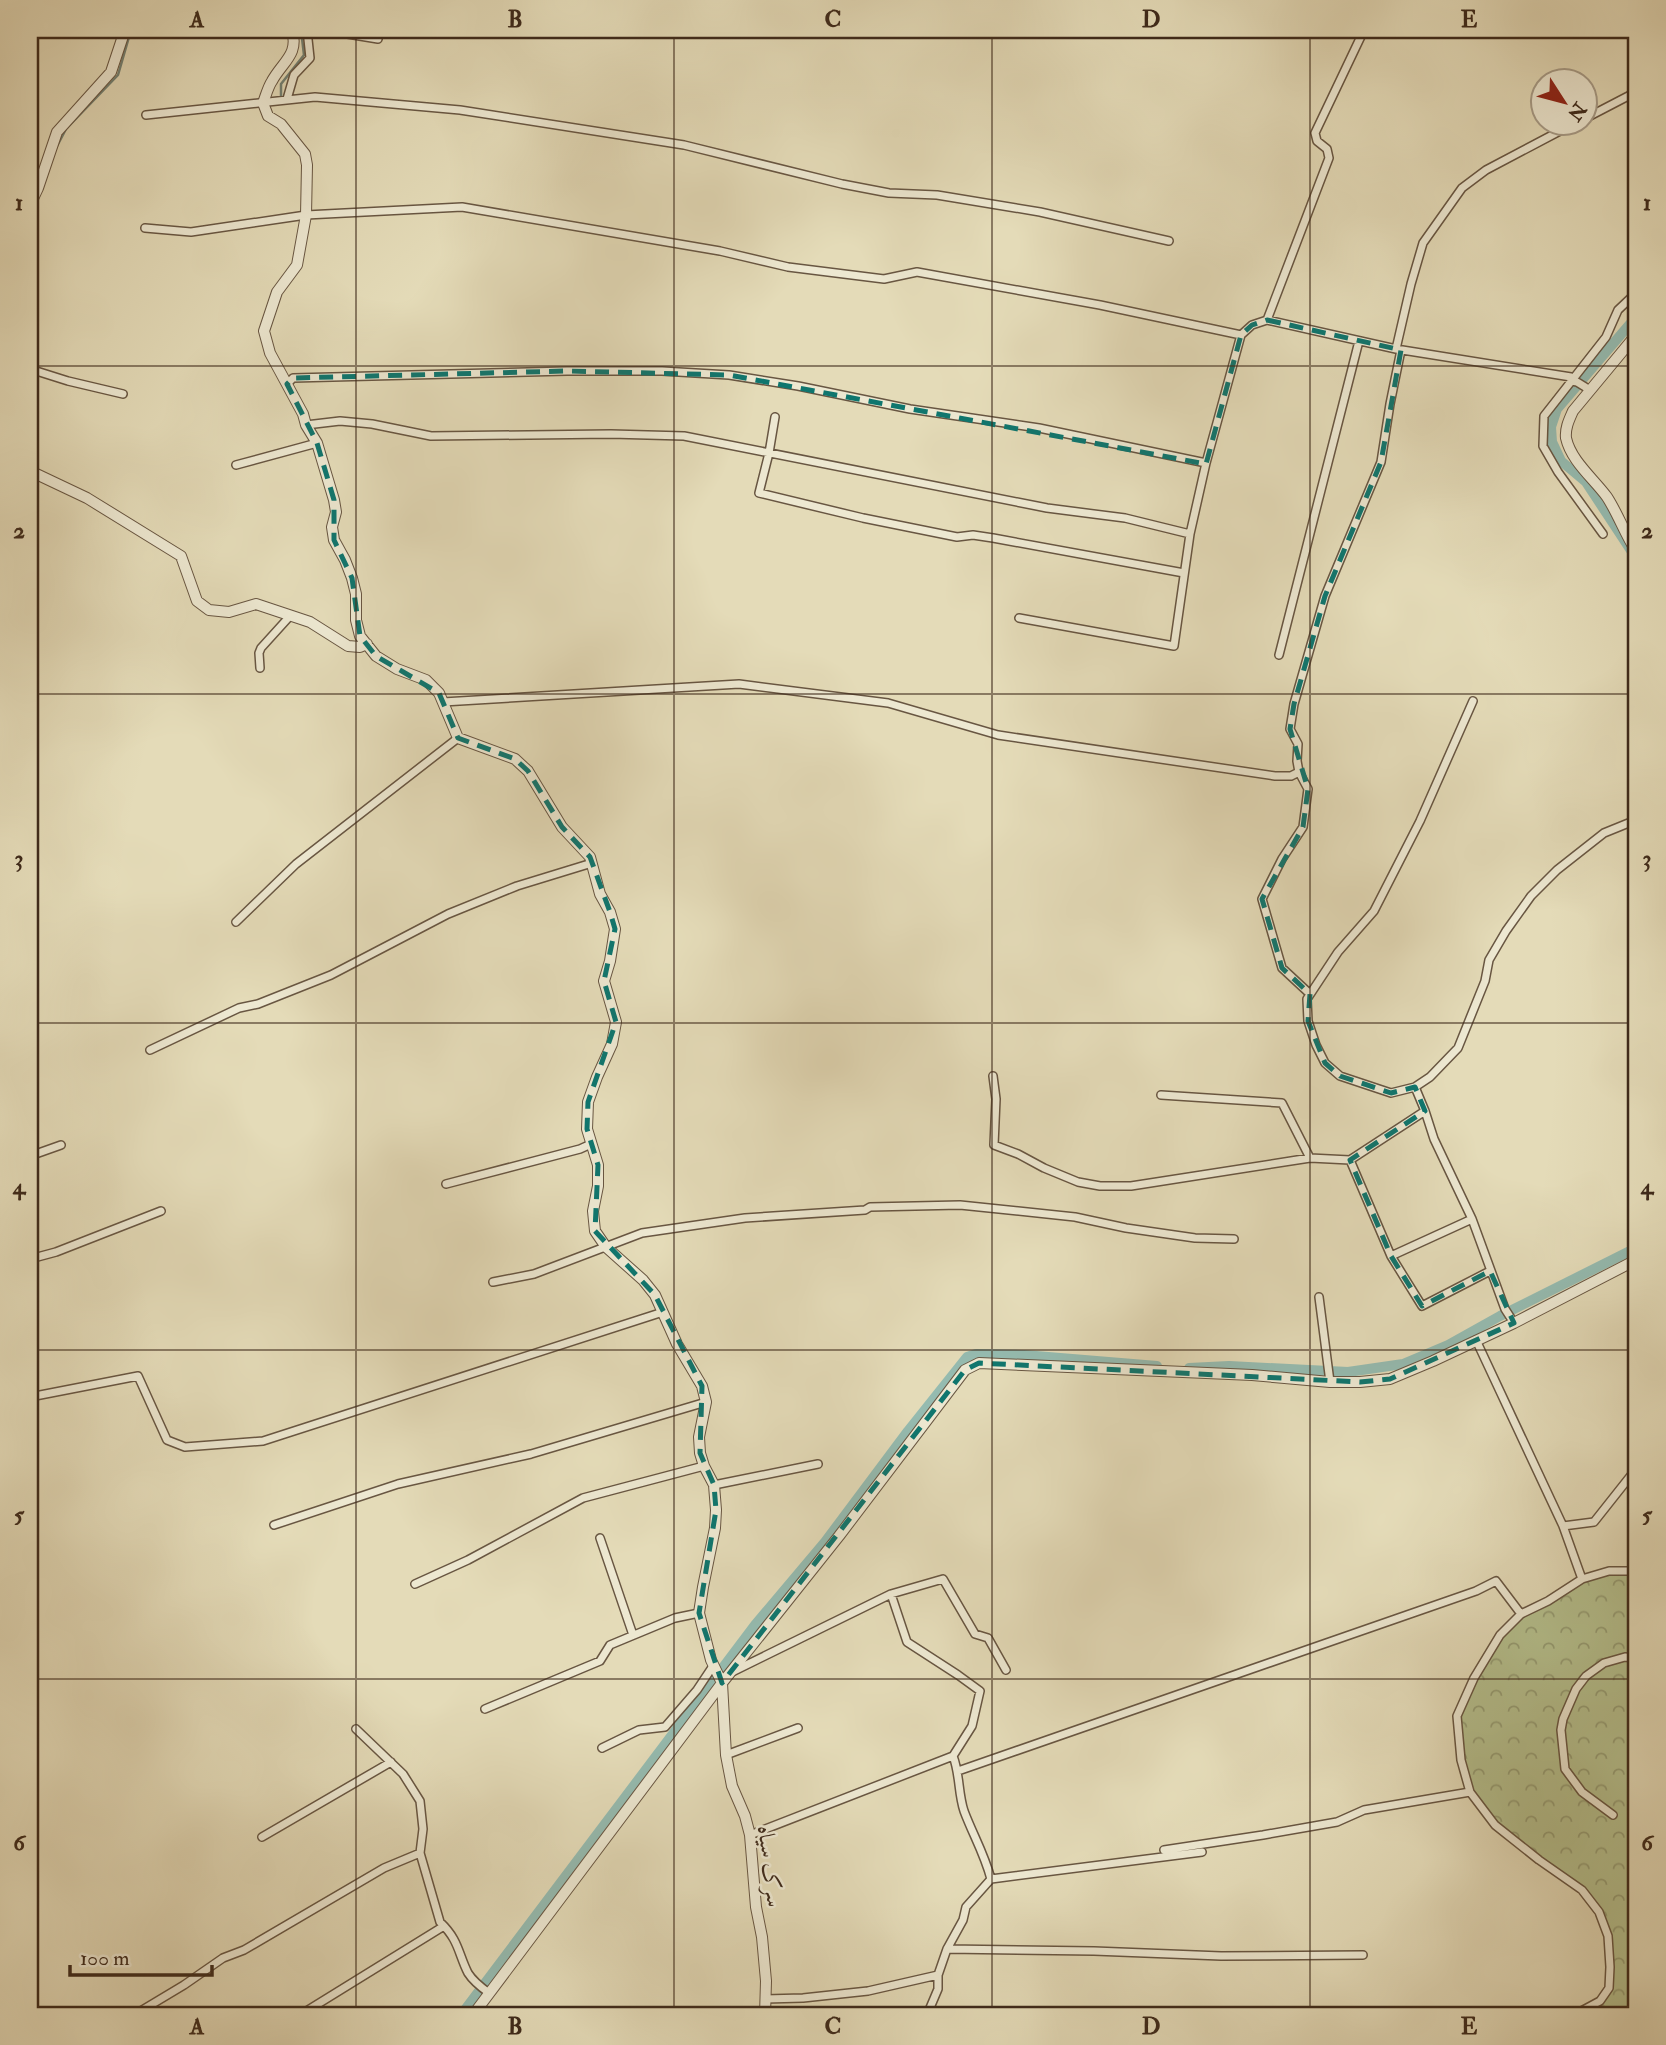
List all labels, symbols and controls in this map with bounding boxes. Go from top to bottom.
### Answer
text: A [189,5,205,34]
text: B [507,5,523,34]
text: C [825,5,841,34]
text: D [1142,5,1160,34]
text: E [1461,5,1478,34]
north arrow [1530,66,1600,136]
text: N [1562,97,1592,126]
text: 1 [15,188,23,217]
text: 1 [1643,188,1651,217]
text: 2 [13,516,25,545]
text: 2 [1641,516,1653,545]
text: 3 [15,844,23,873]
text: 3 [1643,844,1651,873]
text: 4 [12,1172,27,1201]
text: 4 [1640,1172,1655,1201]
text: 5 [14,1500,25,1529]
text: 5 [1642,1500,1653,1529]
street label: سرک سیاه [750,1823,790,1909]
text: 6 [13,1828,27,1857]
text: 6 [1641,1828,1655,1857]
scale bar [70,1933,212,1977]
text: 100 m [80,1945,130,1972]
text: A [189,2012,205,2041]
text: B [507,2012,523,2041]
text: C [825,2012,841,2041]
text: D [1142,2012,1160,2041]
text: E [1461,2012,1478,2041]

